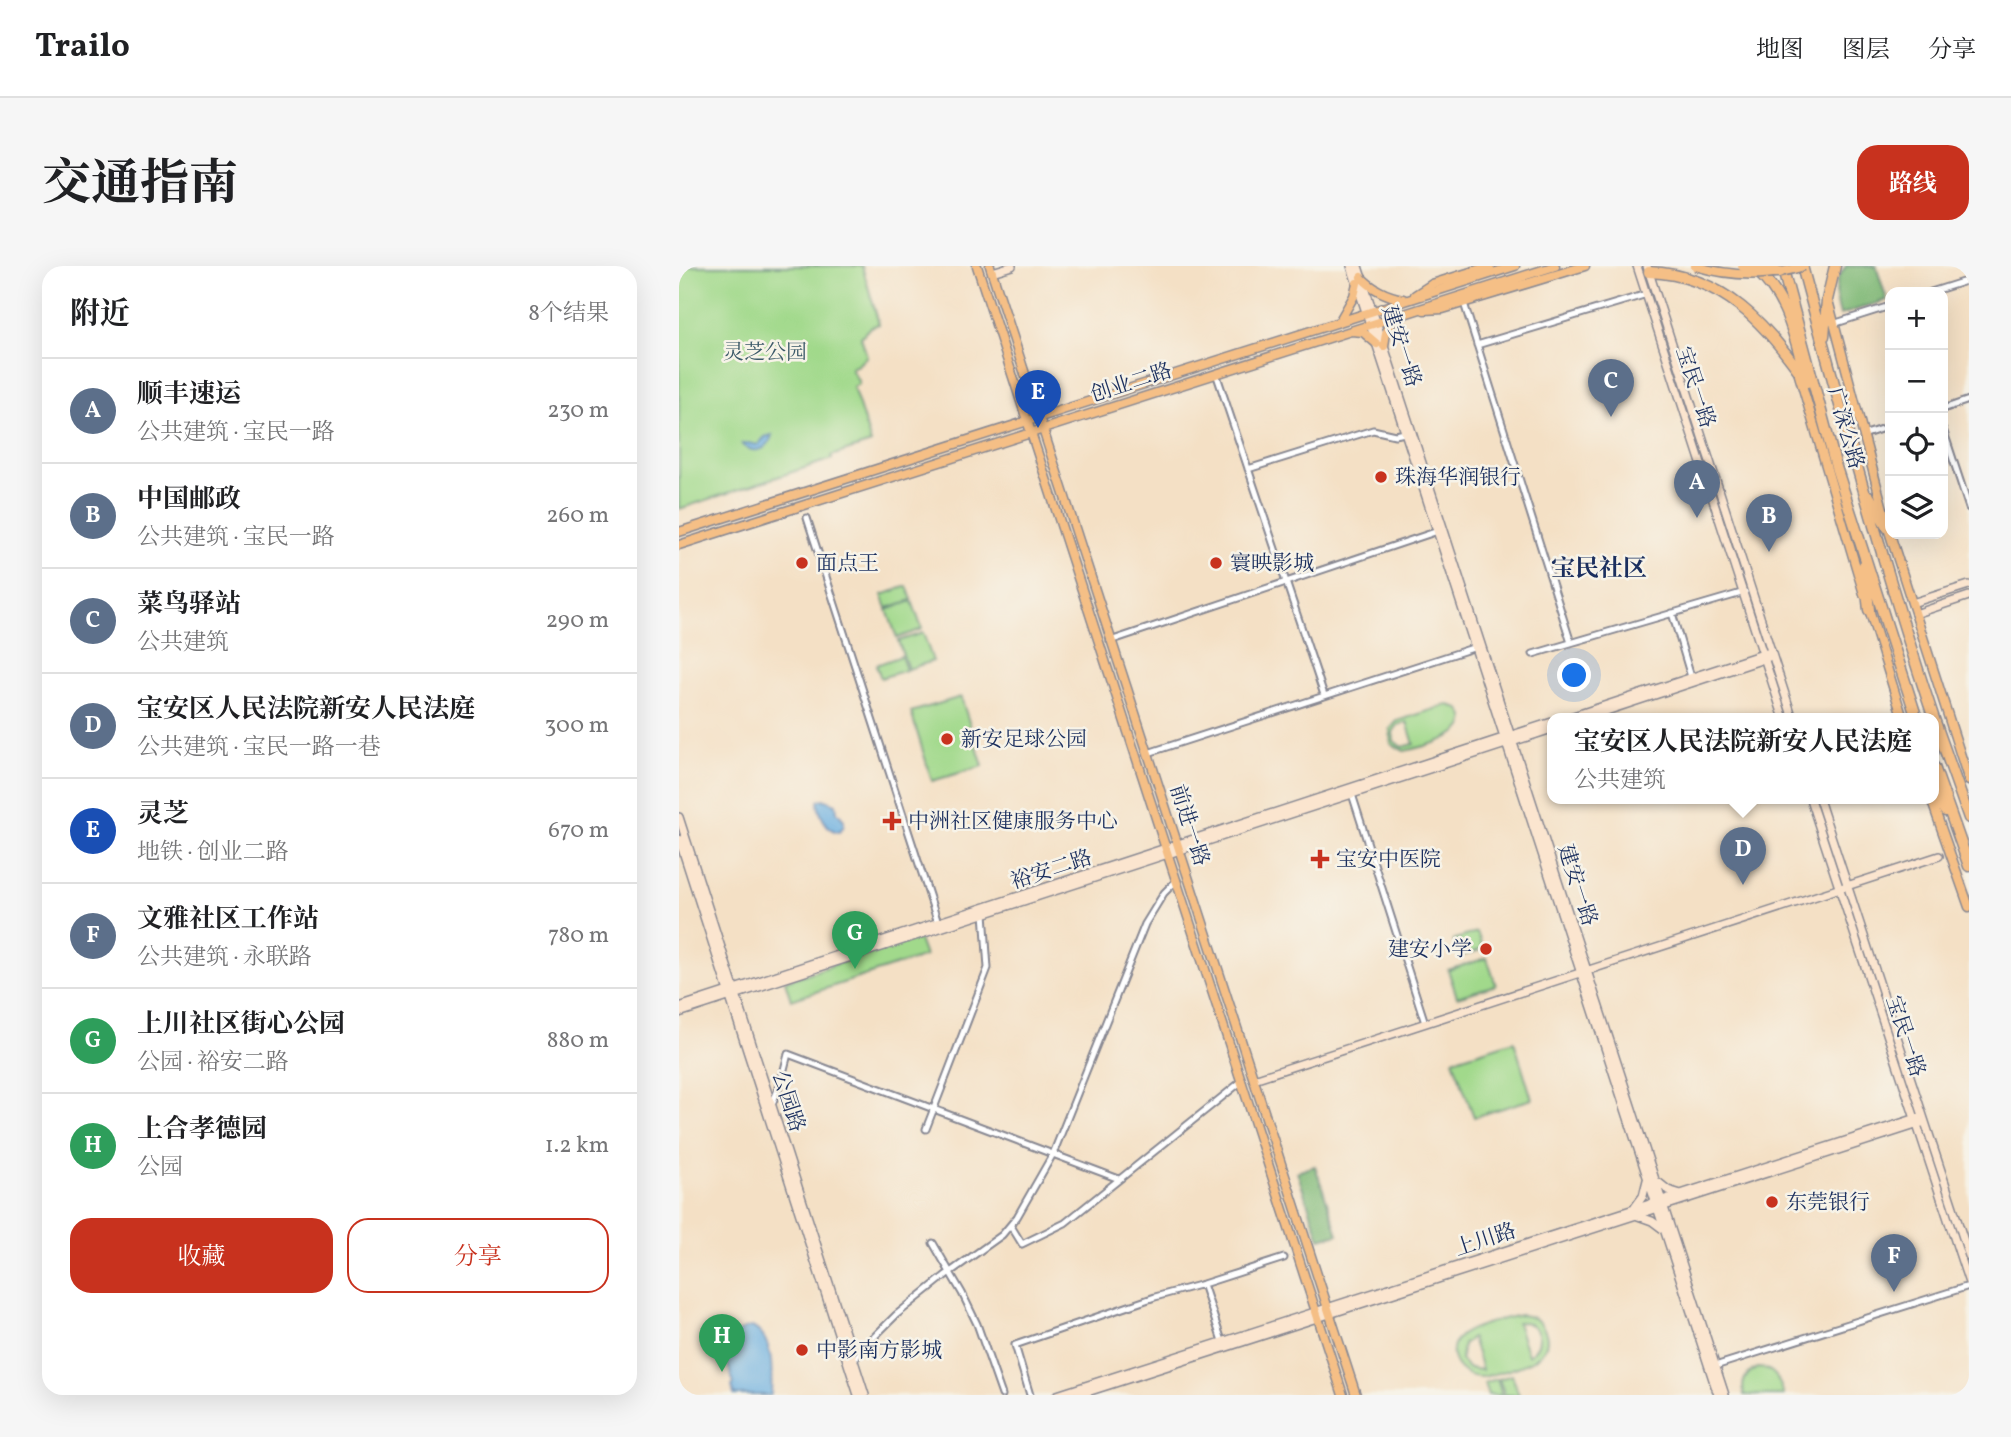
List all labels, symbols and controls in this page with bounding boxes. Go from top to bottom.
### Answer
text: Trailo [35,25,130,71]
text: 地图 [1756,34,1804,68]
text: 图层 [1842,34,1890,68]
text: 分享 [1928,34,1976,68]
button: 路线 [1857,145,1969,220]
text: 交通指南 [42,152,238,221]
map controls [1885,287,1948,539]
button: + [1885,287,1948,350]
text: 附近 [70,294,130,336]
text: 8个结果 [528,298,609,330]
street label: 建安一路 [1374,302,1427,391]
park label: 灵芝公园 [723,339,807,368]
street label: 宝民一路 [1668,343,1721,432]
button: − [1885,350,1948,413]
street label: 创业二路 [1087,357,1176,410]
pin: C [1588,359,1634,417]
pin: E [1015,370,1061,428]
text: 顺丰速运 [137,377,241,413]
street label: 广深公路 [1819,384,1870,473]
text: A [85,395,101,427]
text: 230 m [547,395,609,427]
button: locate [1885,413,1948,476]
text: 公共建筑 · 宝民一路 [137,417,335,449]
pin: A [1674,460,1720,518]
place label: 珠海华润银行 [1395,464,1521,493]
marker: 珠海华润银行 [1373,469,1389,485]
button: layers [1885,476,1948,539]
text: 中国邮政 [137,482,241,518]
pin: B [1746,494,1792,552]
text: B [85,500,101,532]
text: 260 m [546,500,609,532]
text: 公共建筑 · 宝民一路 [137,522,335,554]
place label: 面点王 [816,550,879,579]
place label: 寰映影城 [1230,550,1314,579]
district label: 宝民社区 [1551,553,1647,587]
marker: 面点王 [794,555,810,571]
marker: 寰映影城 [1208,555,1224,571]
text: 菜鸟驿站 [137,587,241,623]
text: C [86,605,100,637]
text: 290 m [546,605,609,637]
text: 公共建筑 [137,627,229,659]
your location [1557,658,1591,692]
text: 宝安区人民法院新安人民法庭 [137,692,475,728]
text: D [85,710,101,742]
text: 300 m [545,710,609,742]
popup [1547,713,1939,804]
text: 宝安区人民法院新安人民法庭 [1574,725,1912,761]
place label: 新安足球公园 [961,726,1087,755]
marker: 新安足球公园 [939,731,955,747]
text: 公共建筑 · 宝民一路一巷 [137,732,381,764]
text: 公共建筑 [1574,765,1666,797]
street label: 前进一路 [1162,781,1215,870]
text: 灵芝 [137,797,189,833]
place label: 中洲社区健康服务中心 [908,808,1118,837]
marker: 中洲社区健康服务中心 [882,811,902,831]
text: E [86,815,100,847]
text: 670 m [548,815,609,847]
pin: D [1720,827,1766,885]
text: 地铁 · 创业二路 [137,837,289,869]
street label: 建安一路 [1550,841,1603,930]
street label: 裕安二路 [1007,844,1096,897]
place label: 宝安中医院 [1336,846,1441,875]
marker: 宝安中医院 [1310,849,1330,869]
text: 文雅社区工作站 [137,902,319,938]
pin: G [832,911,878,969]
text: F [86,920,100,952]
text: 780 m [548,920,609,952]
place label: 建安小学 [1388,936,1472,965]
marker: 建安小学 [1478,941,1494,957]
text: 公共建筑 · 永联路 [137,942,312,974]
street label: 宝民一路 [1878,992,1931,1081]
text: 上川社区街心公园 [137,1007,345,1043]
text: G [85,1025,101,1057]
text: 880 m [547,1025,609,1057]
text: 公园 · 裕安二路 [137,1047,289,1079]
street label: 公园路 [764,1067,811,1136]
text: 上合孝德园 [137,1112,267,1148]
text: H [84,1130,102,1162]
text: 1.2 km [545,1130,609,1162]
text: 公园 [137,1152,183,1184]
place label: 东莞银行 [1786,1189,1870,1218]
marker: 东莞银行 [1764,1194,1780,1210]
street label: 上川路 [1451,1217,1520,1264]
button: 收藏 [70,1218,333,1293]
button: 分享 [347,1218,609,1293]
pin: F [1871,1234,1917,1292]
pin: H [699,1314,745,1372]
place label: 中影南方影城 [816,1337,942,1366]
marker: 中影南方影城 [794,1342,810,1358]

